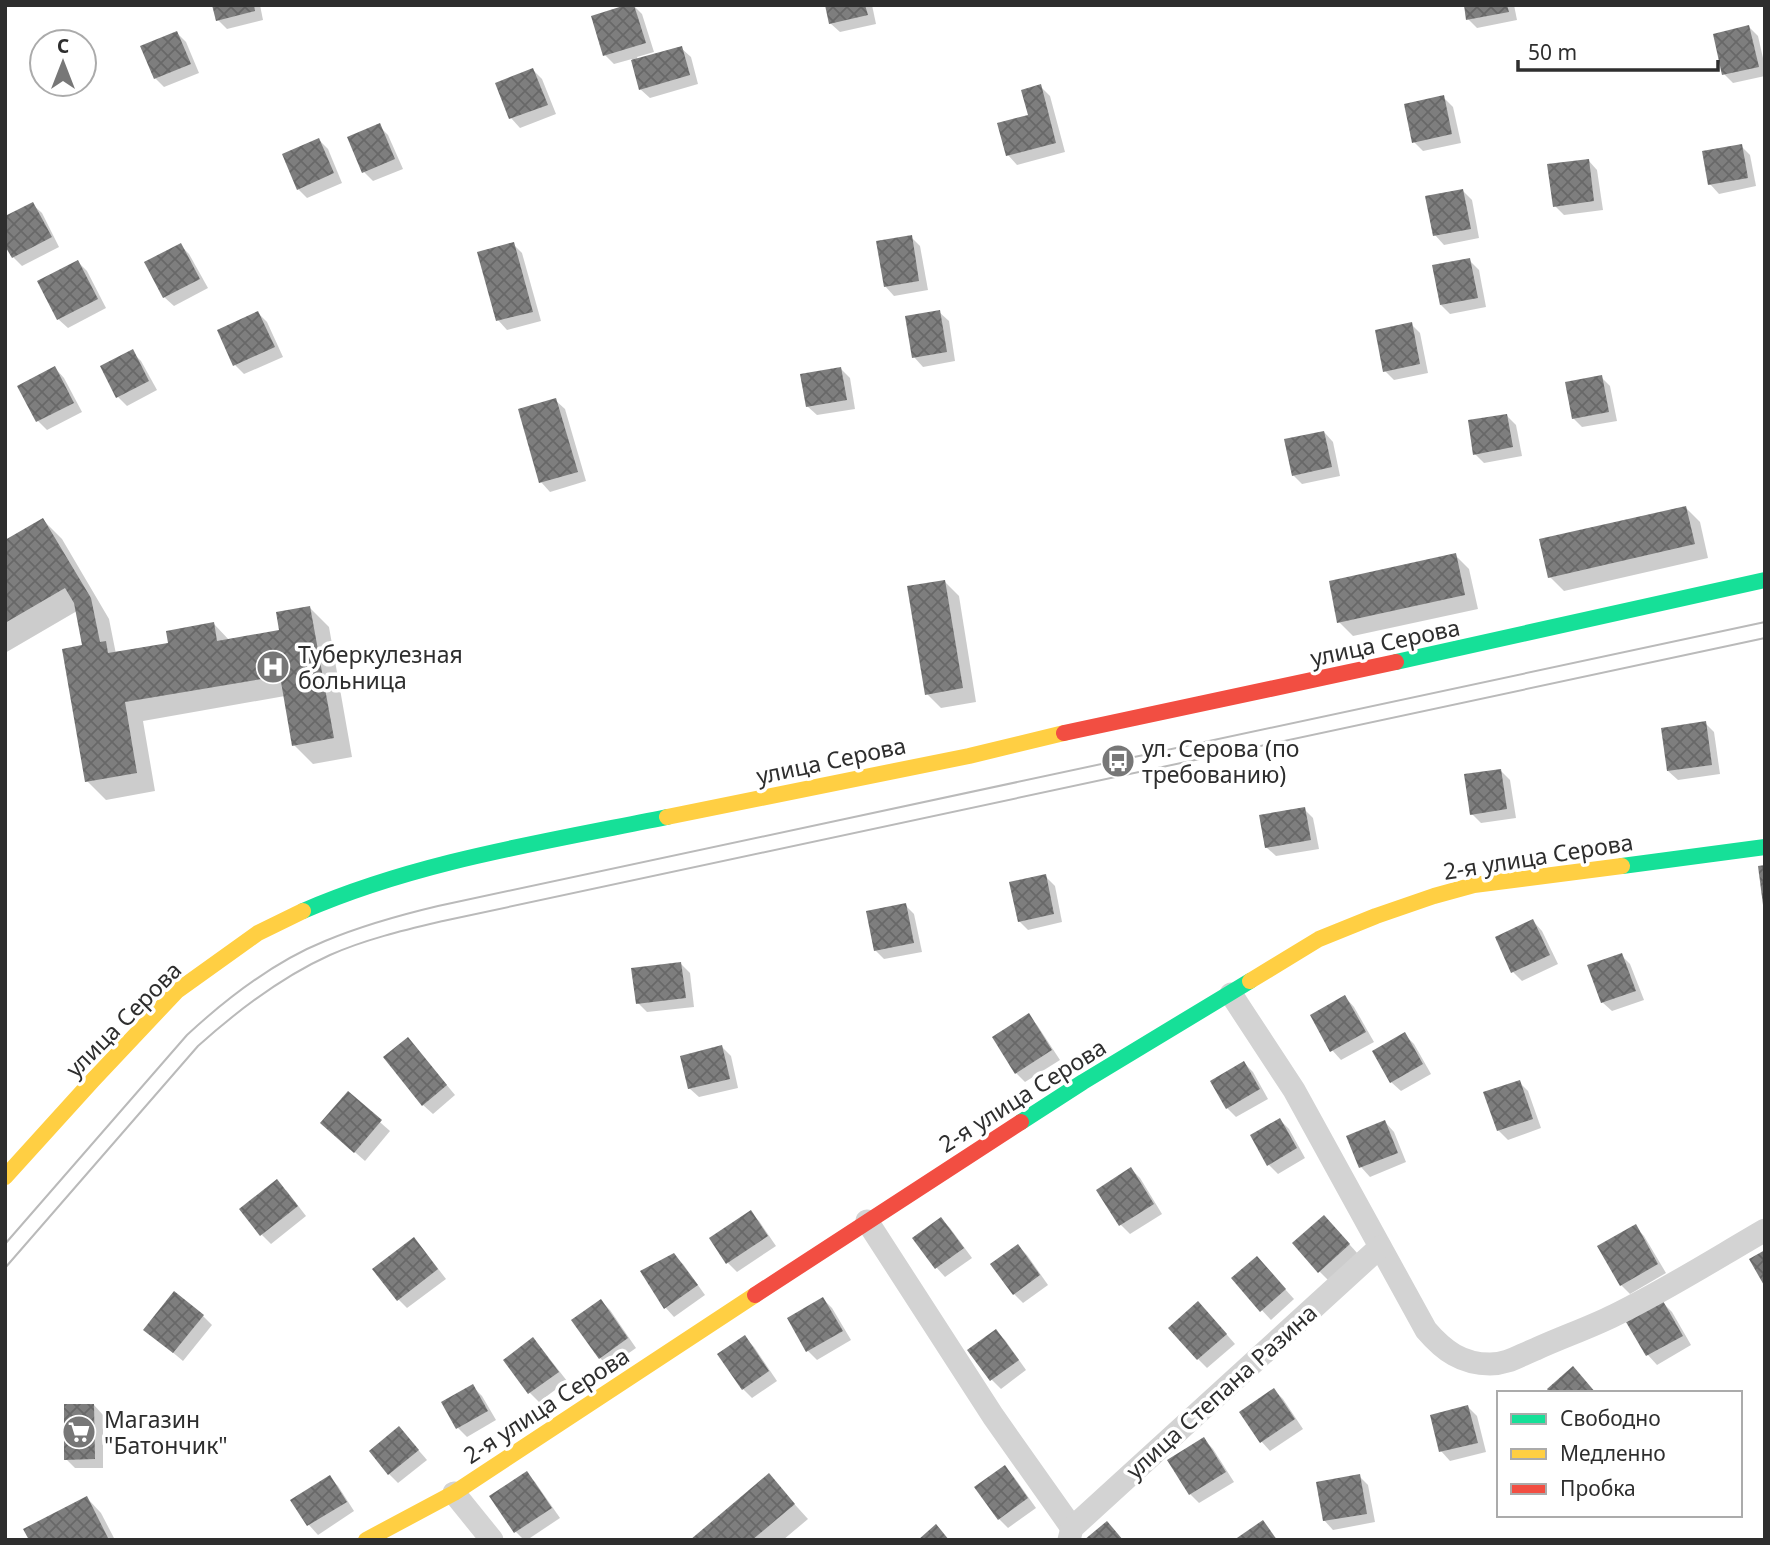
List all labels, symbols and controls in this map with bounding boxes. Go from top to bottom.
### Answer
north arrow [28,28,98,98]
scale bar [1518,28,1718,72]
text: С [57,33,69,59]
text: 50 m [1528,38,1577,66]
street label: улица Серова [1307,611,1463,673]
place label: Туберкулезная больница [298,638,463,696]
hospital icon: Туберкулезная больница [254,648,292,686]
street label: улица Серова [753,729,909,791]
place label: ул. Серова (по требованию) [1142,732,1299,790]
bus stop icon: ул. Серова (по требованию) [1099,742,1137,780]
street label: 2-я улица Серова [1441,825,1635,887]
street label: улица Серова [58,954,188,1084]
street label: 2-я улица Серова [932,1031,1112,1159]
street label: улица Степана Разина [1118,1296,1324,1486]
street label: 2-я улица Серова [457,1339,635,1471]
legend [1497,1391,1742,1517]
place label: Магазин "Батончик" [104,1403,228,1461]
text: Свободно [1560,1404,1661,1432]
supermarket icon: Магазин "Батончик" [60,1413,98,1451]
text: Медленно [1560,1439,1666,1467]
text: Пробка [1560,1474,1636,1502]

